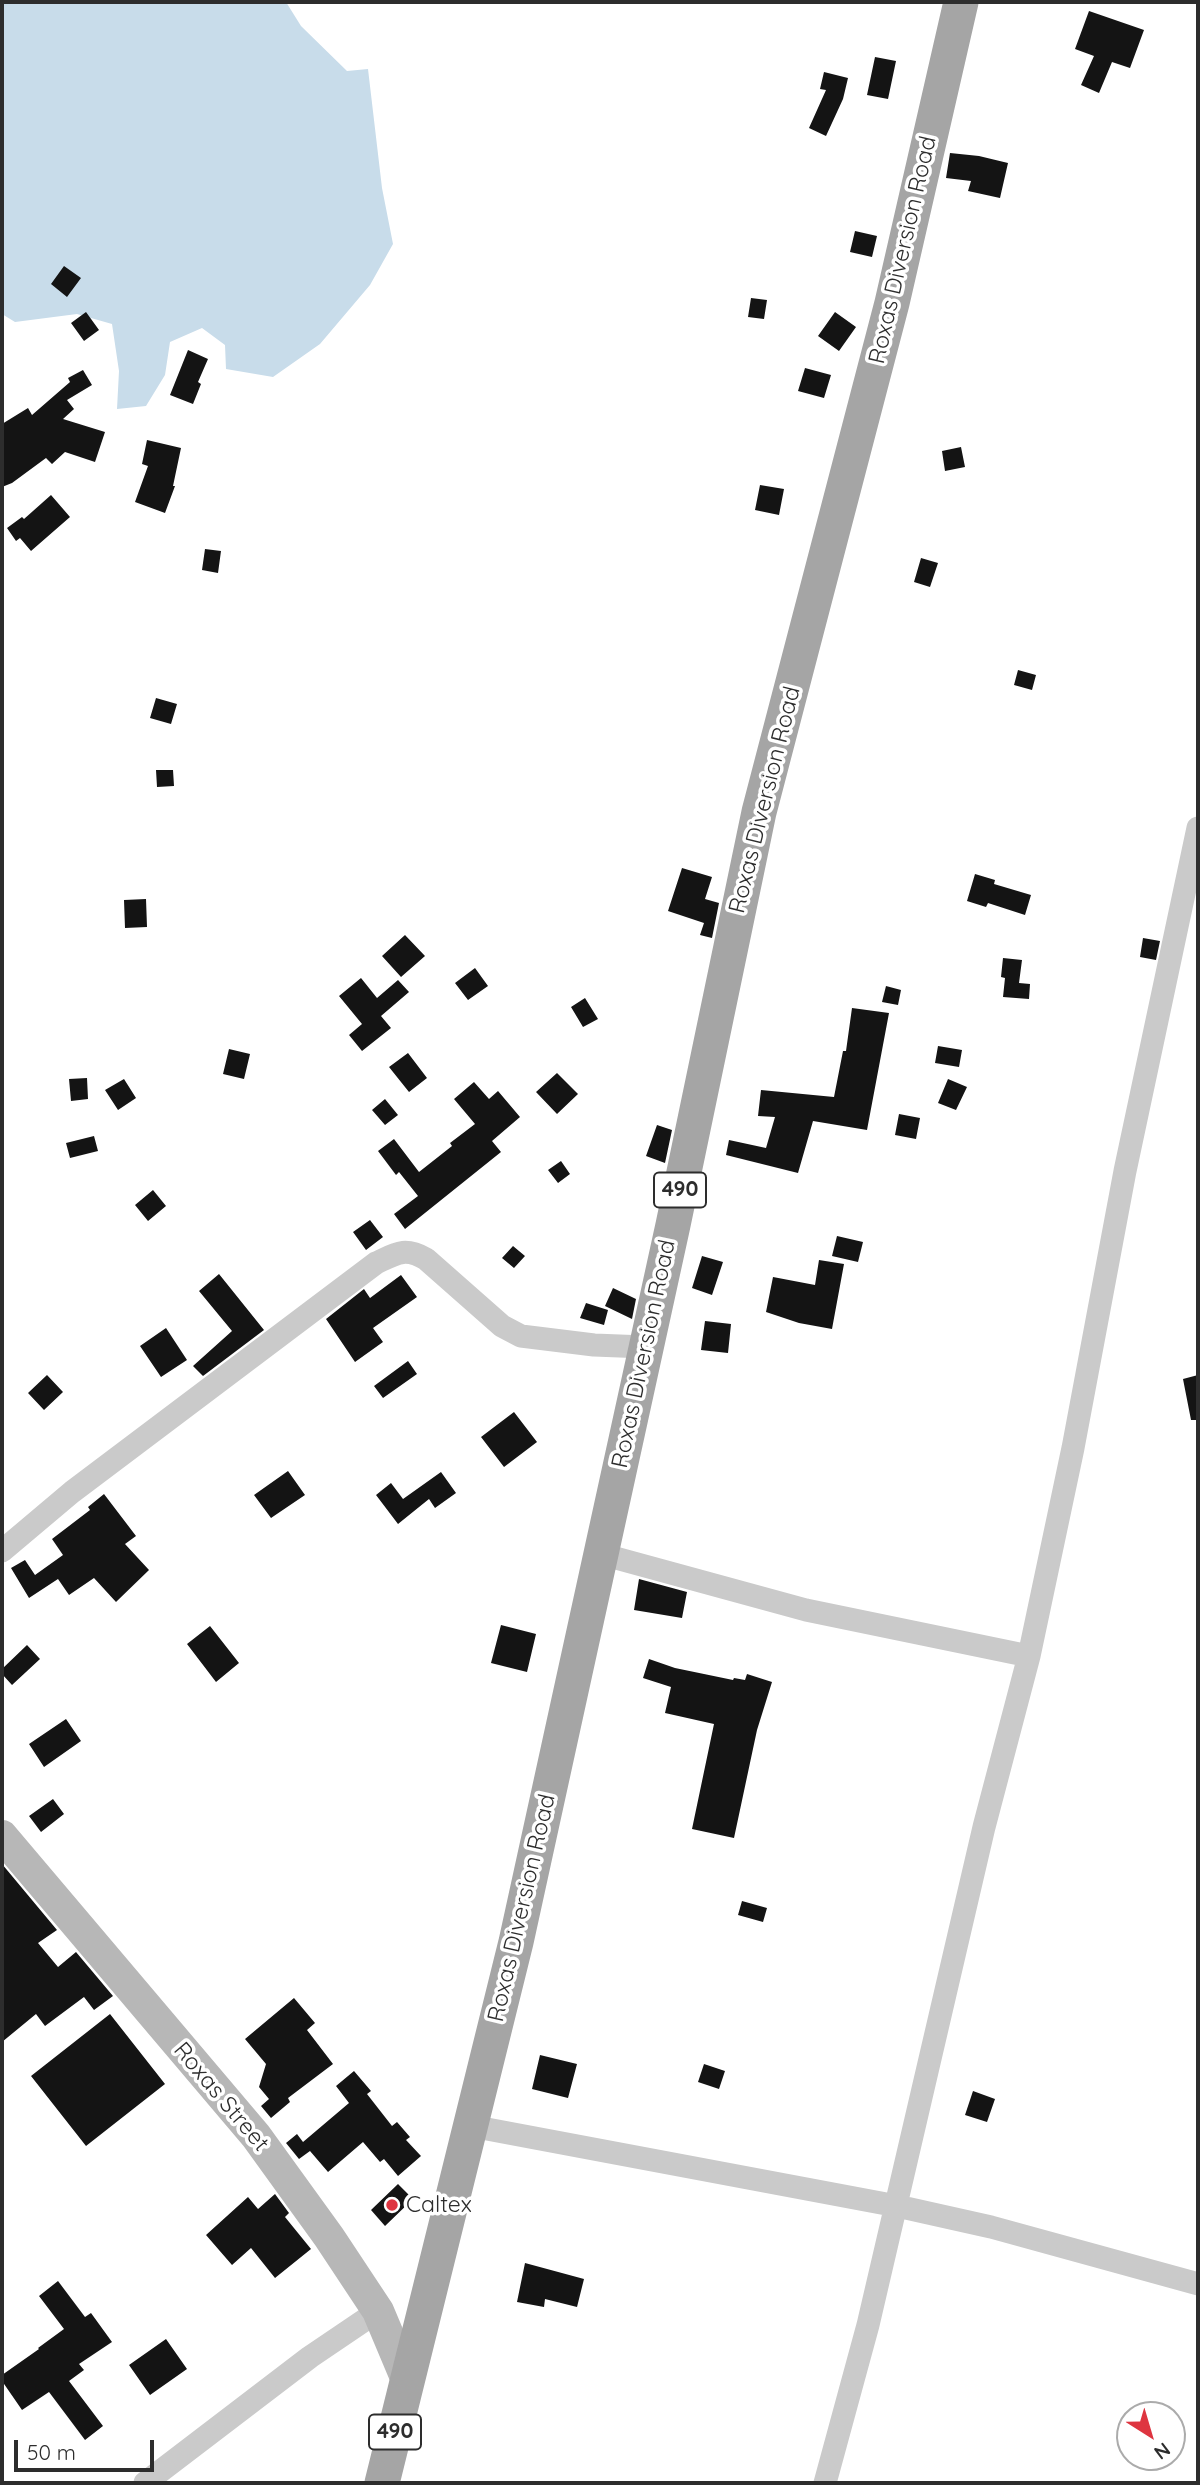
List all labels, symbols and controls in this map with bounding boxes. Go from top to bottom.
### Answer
street label: Roxas Diversion Road [863,134,943,366]
street label: Roxas Diversion Road [723,684,807,916]
road number: 490 [654,1172,706,1208]
street label: Roxas Diversion Road [606,1237,682,1471]
street label: Roxas Diversion Road [482,1792,562,2024]
street label: Roxas Street [167,2037,275,2157]
place label: Caltex [406,2191,472,2219]
marker: Caltex [384,2197,400,2213]
north arrow [1116,2401,1186,2471]
road number: 490 [369,2414,421,2450]
scale bar [18,2426,158,2470]
text: N [1150,2437,1175,2465]
text: 50 m [27,2439,76,2465]

